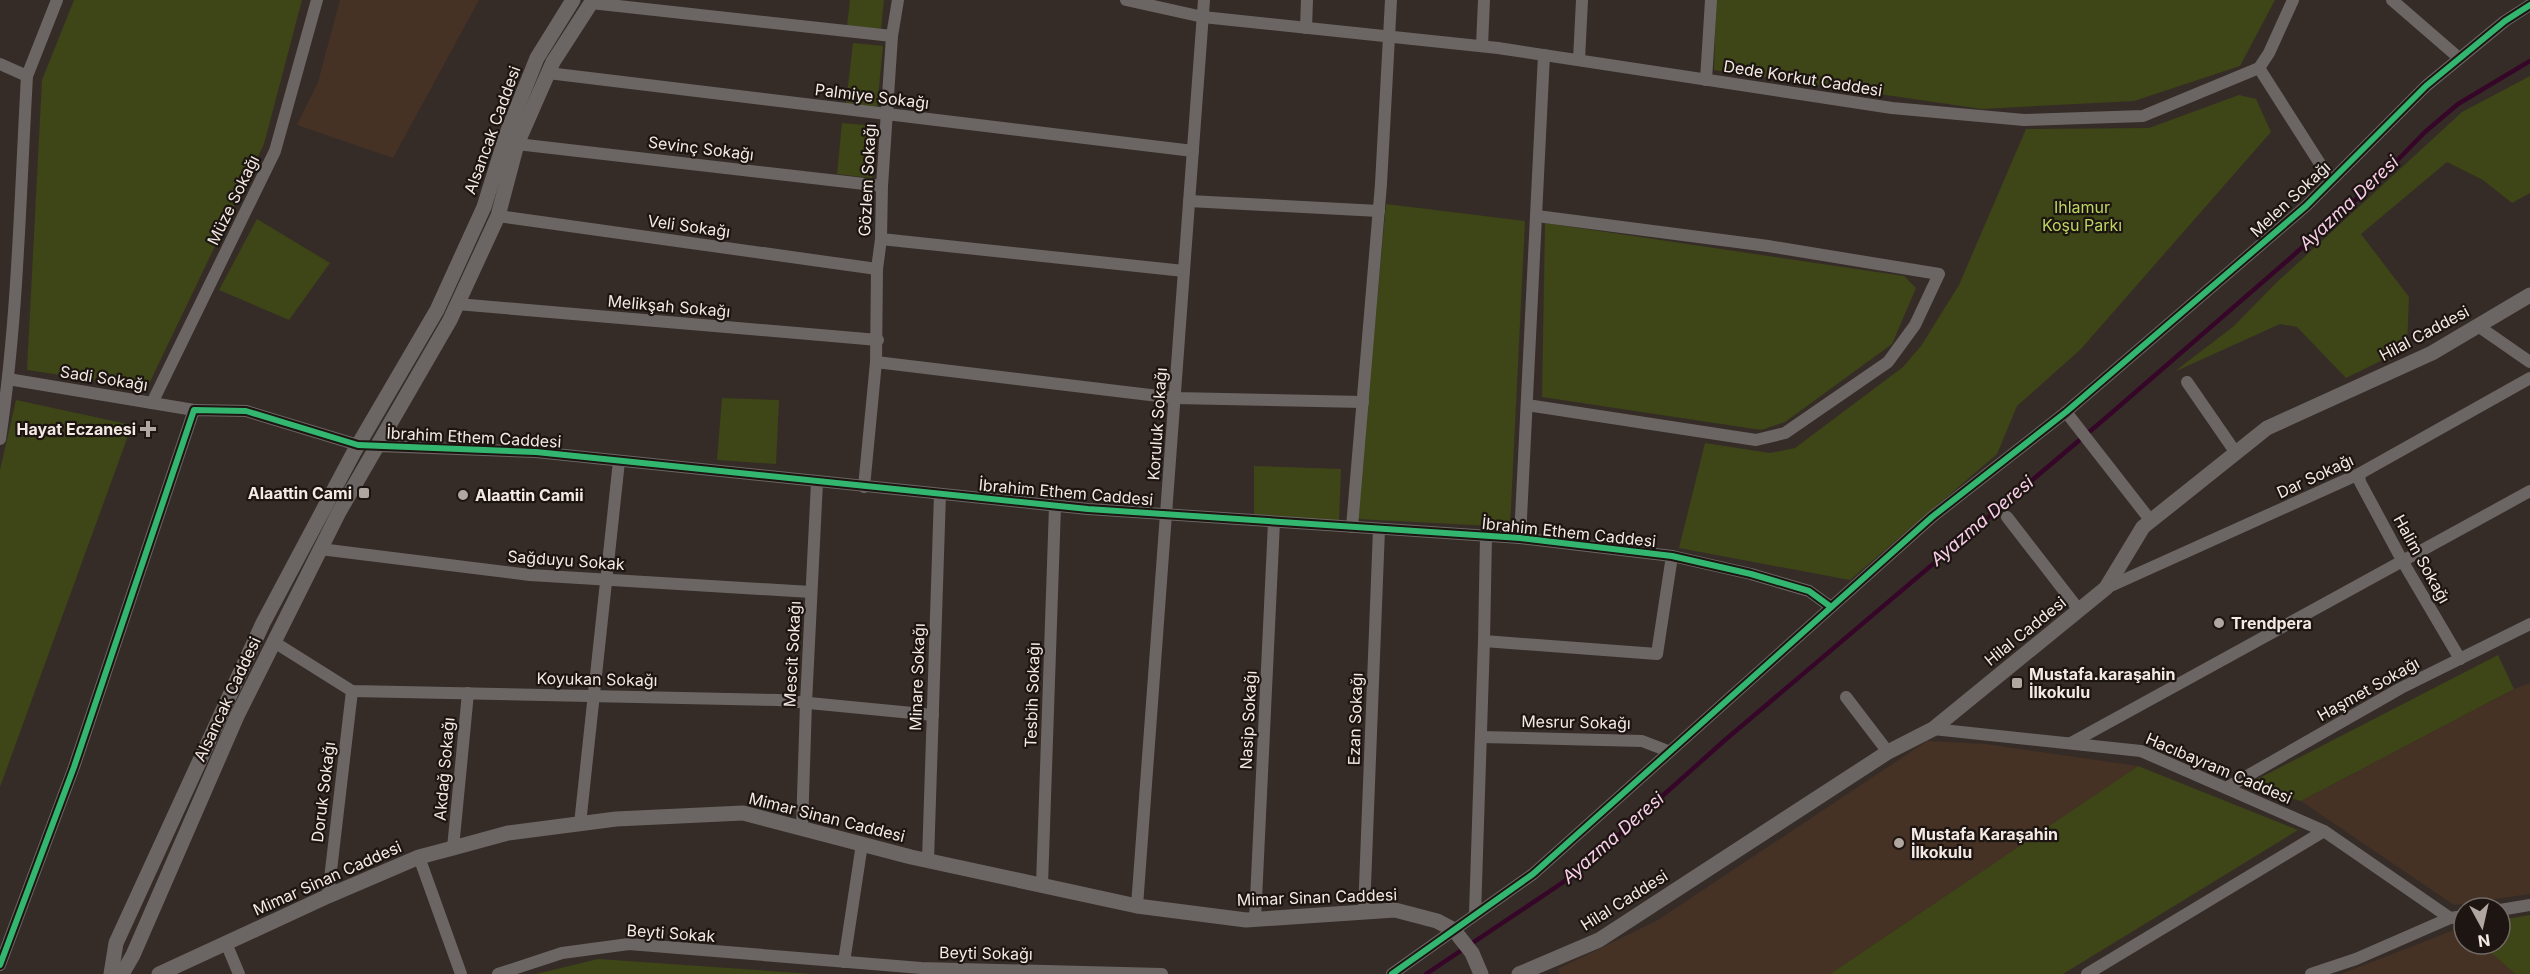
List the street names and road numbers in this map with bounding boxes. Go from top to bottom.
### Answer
street label: Dede Korkut Caddesi [1722,56,1884,100]
street label: Alsancak Caddesi [459,63,525,197]
street label: Palmiye Sokağı [814,79,930,113]
street label: Gözlem Sokağı [854,123,880,237]
street label: Sevinç Sokağı [647,132,755,164]
street label: Müze Sokağı [203,152,263,248]
street label: Melen Sokağı [2246,157,2334,241]
street label: Veli Sokağı [646,210,732,242]
street label: Melikşah Sokağı [607,291,731,321]
street label: Hilal Caddesi [2376,301,2472,365]
street label: Sadi Sokağı [59,361,149,395]
street label: Koruluk Sokağı [1143,367,1171,481]
street label: İbrahim Ethem Caddesi [386,422,562,452]
street label: Dar Sokağı [2273,450,2357,502]
street label: İbrahim Ethem Caddesi [978,474,1154,510]
street label: Halim Sokağı [2389,511,2455,607]
street label: İbrahim Ethem Caddesi [1481,513,1657,551]
street label: Sağduyu Sokak [507,546,626,574]
street label: Hilal Caddesi [1980,592,2070,670]
street label: Mescit Sokağı [779,600,805,708]
street label: Minare Sokağı [905,623,929,731]
street label: Alsancak Caddesi [189,633,265,765]
street label: Tesbih Sokağı [1020,642,1044,748]
street label: Haşmet Sokağı [2313,653,2423,725]
street label: Koyukan Sokağı [536,668,658,690]
street label: Nasip Sokağı [1235,670,1261,770]
street label: Ezan Sokağı [1343,672,1367,766]
street label: Mesrur Sokağı [1521,711,1631,733]
street label: Akdağ Sokağı [430,716,458,822]
street label: Hacıbayram Caddesi [2143,728,2295,808]
street label: Doruk Sokağı [307,741,339,843]
street label: Mimar Sinan Caddesi [747,788,907,846]
street label: Mimar Sinan Caddesi [250,836,404,920]
street label: Hilal Caddesi [1577,865,1671,935]
street label: Mimar Sinan Caddesi [1237,884,1397,910]
street label: Beyti Sokak [626,920,716,946]
street label: Beyti Sokağı [939,942,1033,964]

